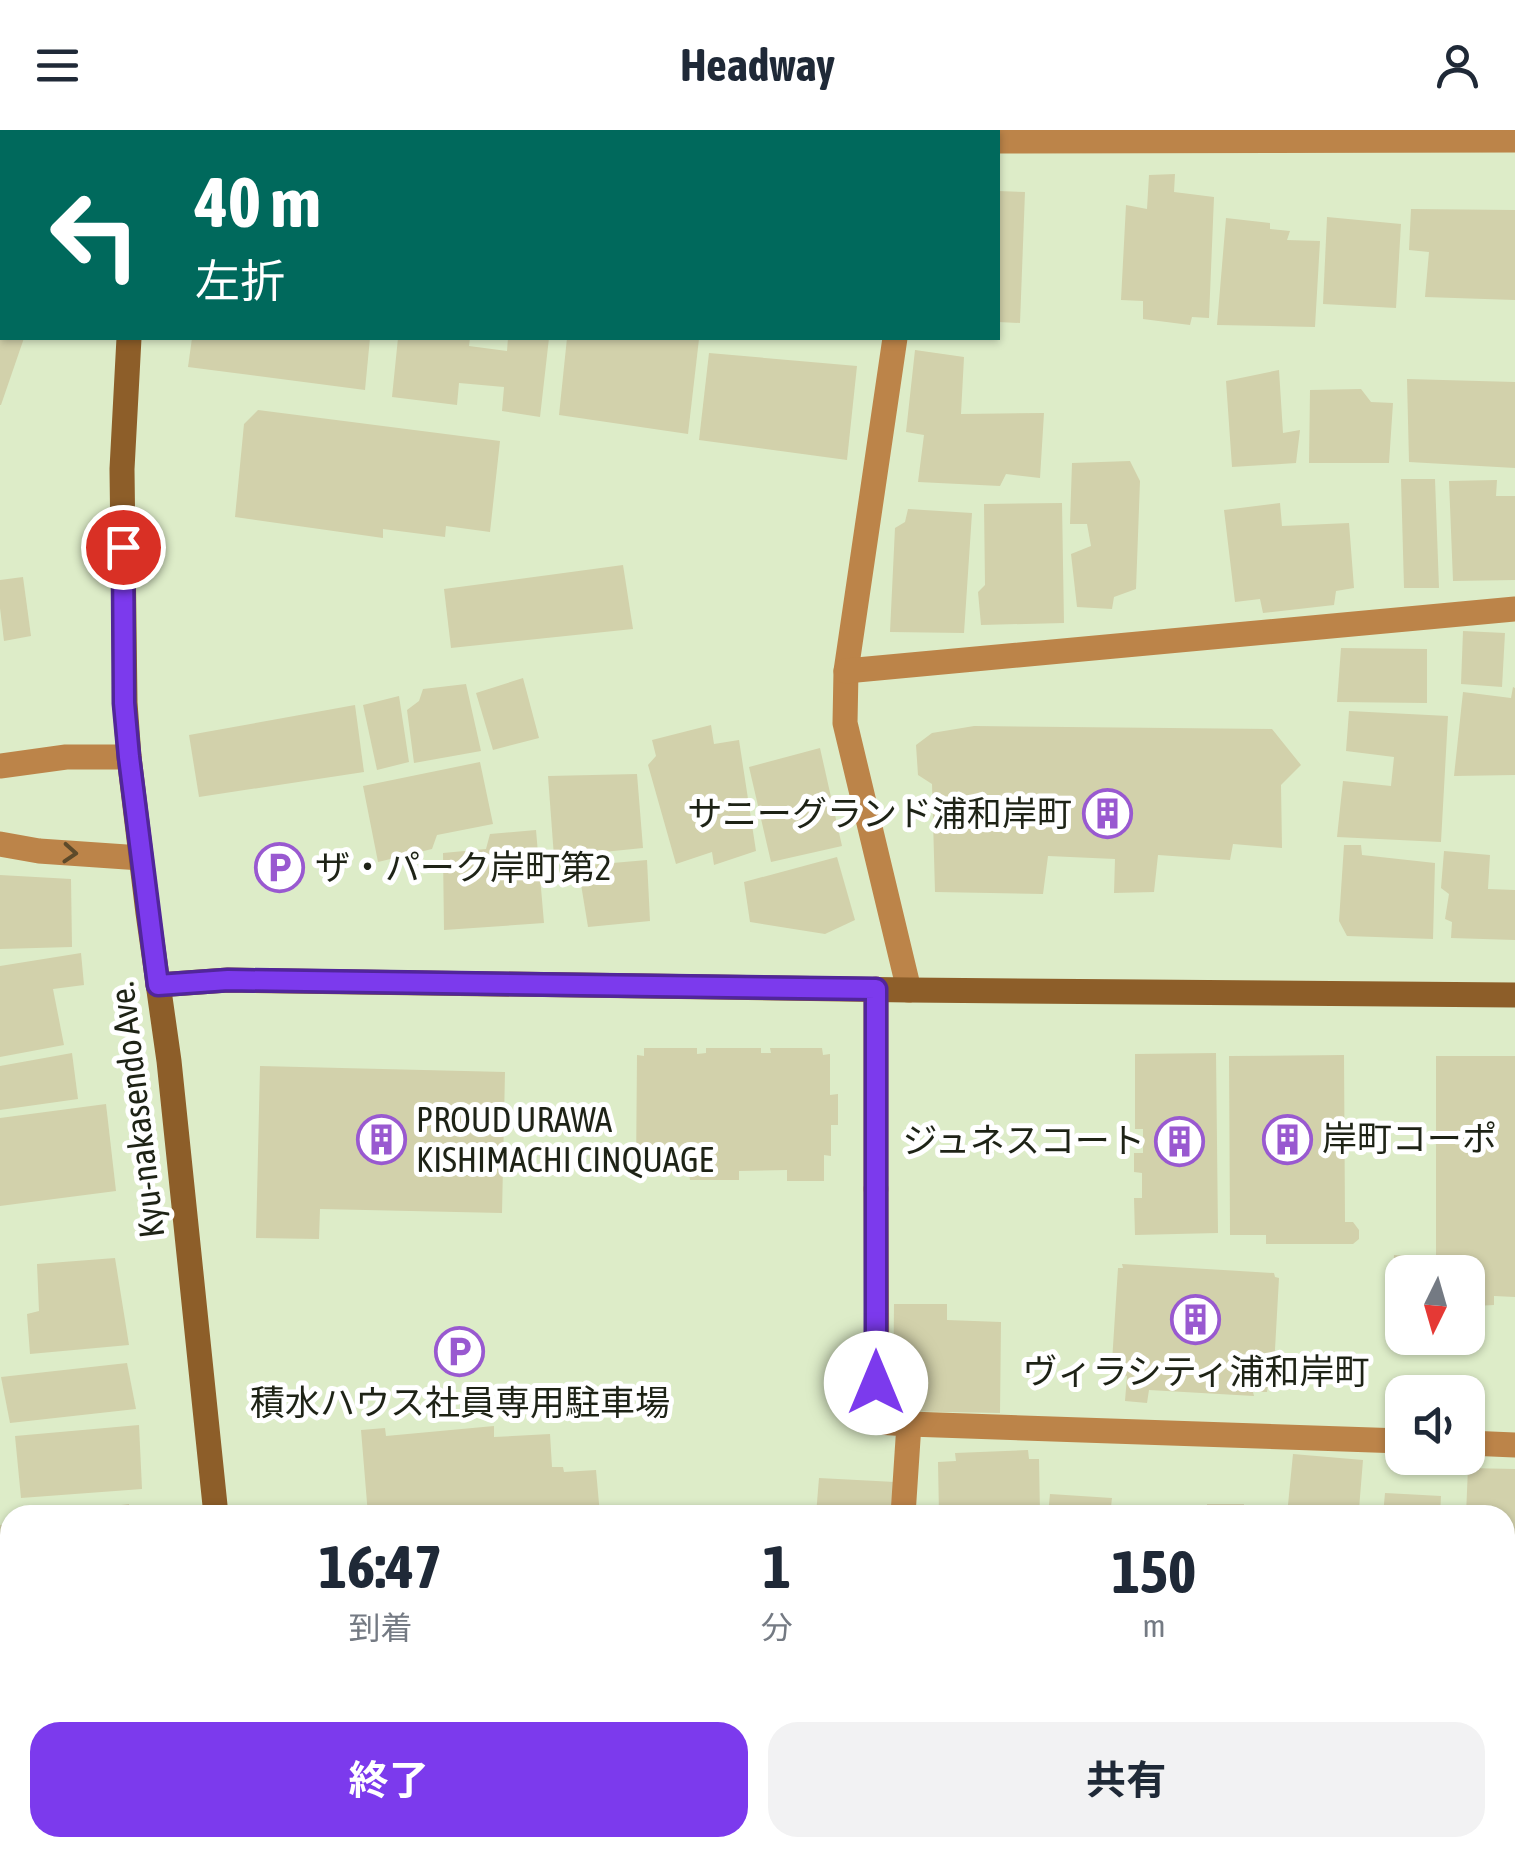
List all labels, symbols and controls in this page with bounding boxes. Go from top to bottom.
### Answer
icon: menu [30,38,85,93]
icon: person [1430,38,1485,93]
text: Headway [680,39,835,91]
text: 40 m [195,162,321,242]
icon: left [30,170,160,300]
text: 左折 [195,255,285,307]
pin [81,505,166,590]
icon: arrive [96,520,151,575]
building icon: サニーグランド浦和岸町 [1081,788,1133,840]
place label: サニーグランド浦和岸町 [687,793,1072,833]
one-way arrow [63,842,79,864]
parking icon: ザ・パーク岸町第2 [254,842,306,894]
place label: ザ・パーク岸町第2 [315,847,611,887]
street label: Kyu-nakasendo Ave. [100,980,172,1240]
place label: PROUD URAWA KISHIMACHI CINQUAGE [416,1099,714,1179]
building icon: 岸町コーポ [1261,1113,1313,1165]
building icon: PROUD URAWA KISHIMACHI CINQUAGE [355,1114,407,1166]
building icon: ジュネスコート [1154,1115,1206,1167]
place label: 岸町コーポ [1322,1118,1497,1158]
place label: ジュネスコート [902,1120,1145,1160]
north arrow [1385,1255,1485,1355]
map controls [1385,1255,1485,1475]
building icon: ヴィラシティ浦和岸町 [1170,1294,1222,1346]
parking icon: 積水ハウス社員専用駐車場 [434,1325,486,1377]
position arrow [824,1331,928,1435]
place label: ヴィラシティ浦和岸町 [1022,1351,1370,1391]
button: sound [1385,1375,1485,1475]
place label: 積水ハウス社員専用駐車場 [250,1382,670,1422]
text: 16:47 [319,1532,442,1601]
text: 1 [763,1532,791,1601]
text: 150 [1112,1537,1196,1606]
text: m [1142,1607,1165,1644]
text: 到着 [348,1609,412,1646]
text: 分 [761,1609,793,1646]
button: 終了 [30,1722,748,1837]
button: 共有 [768,1722,1485,1837]

